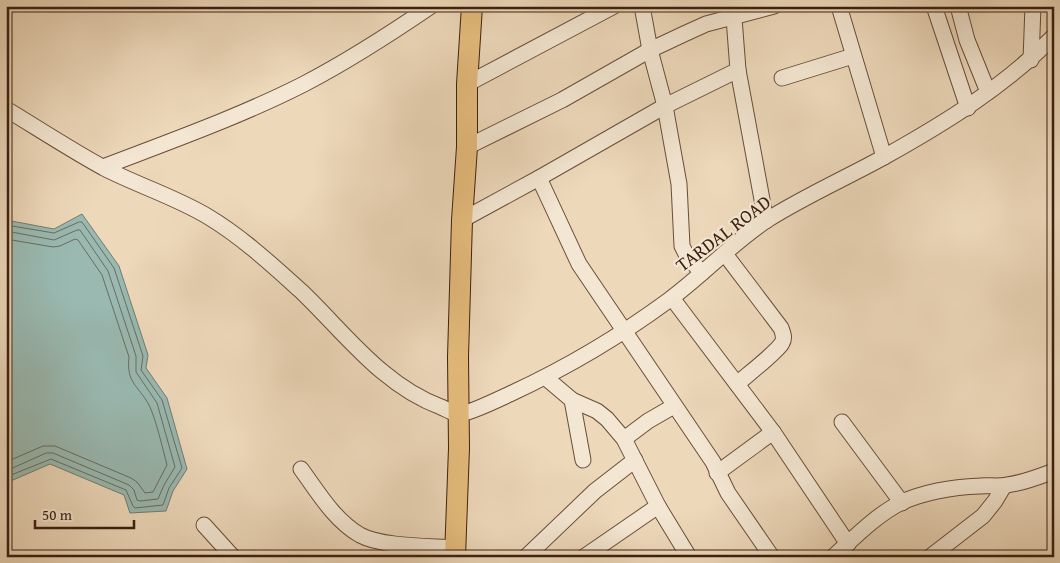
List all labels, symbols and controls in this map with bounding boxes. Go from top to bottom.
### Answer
street label: TARDAL ROAD [669,188,777,278]
scale bar [35,498,134,530]
text: 50 m [42,504,73,525]

